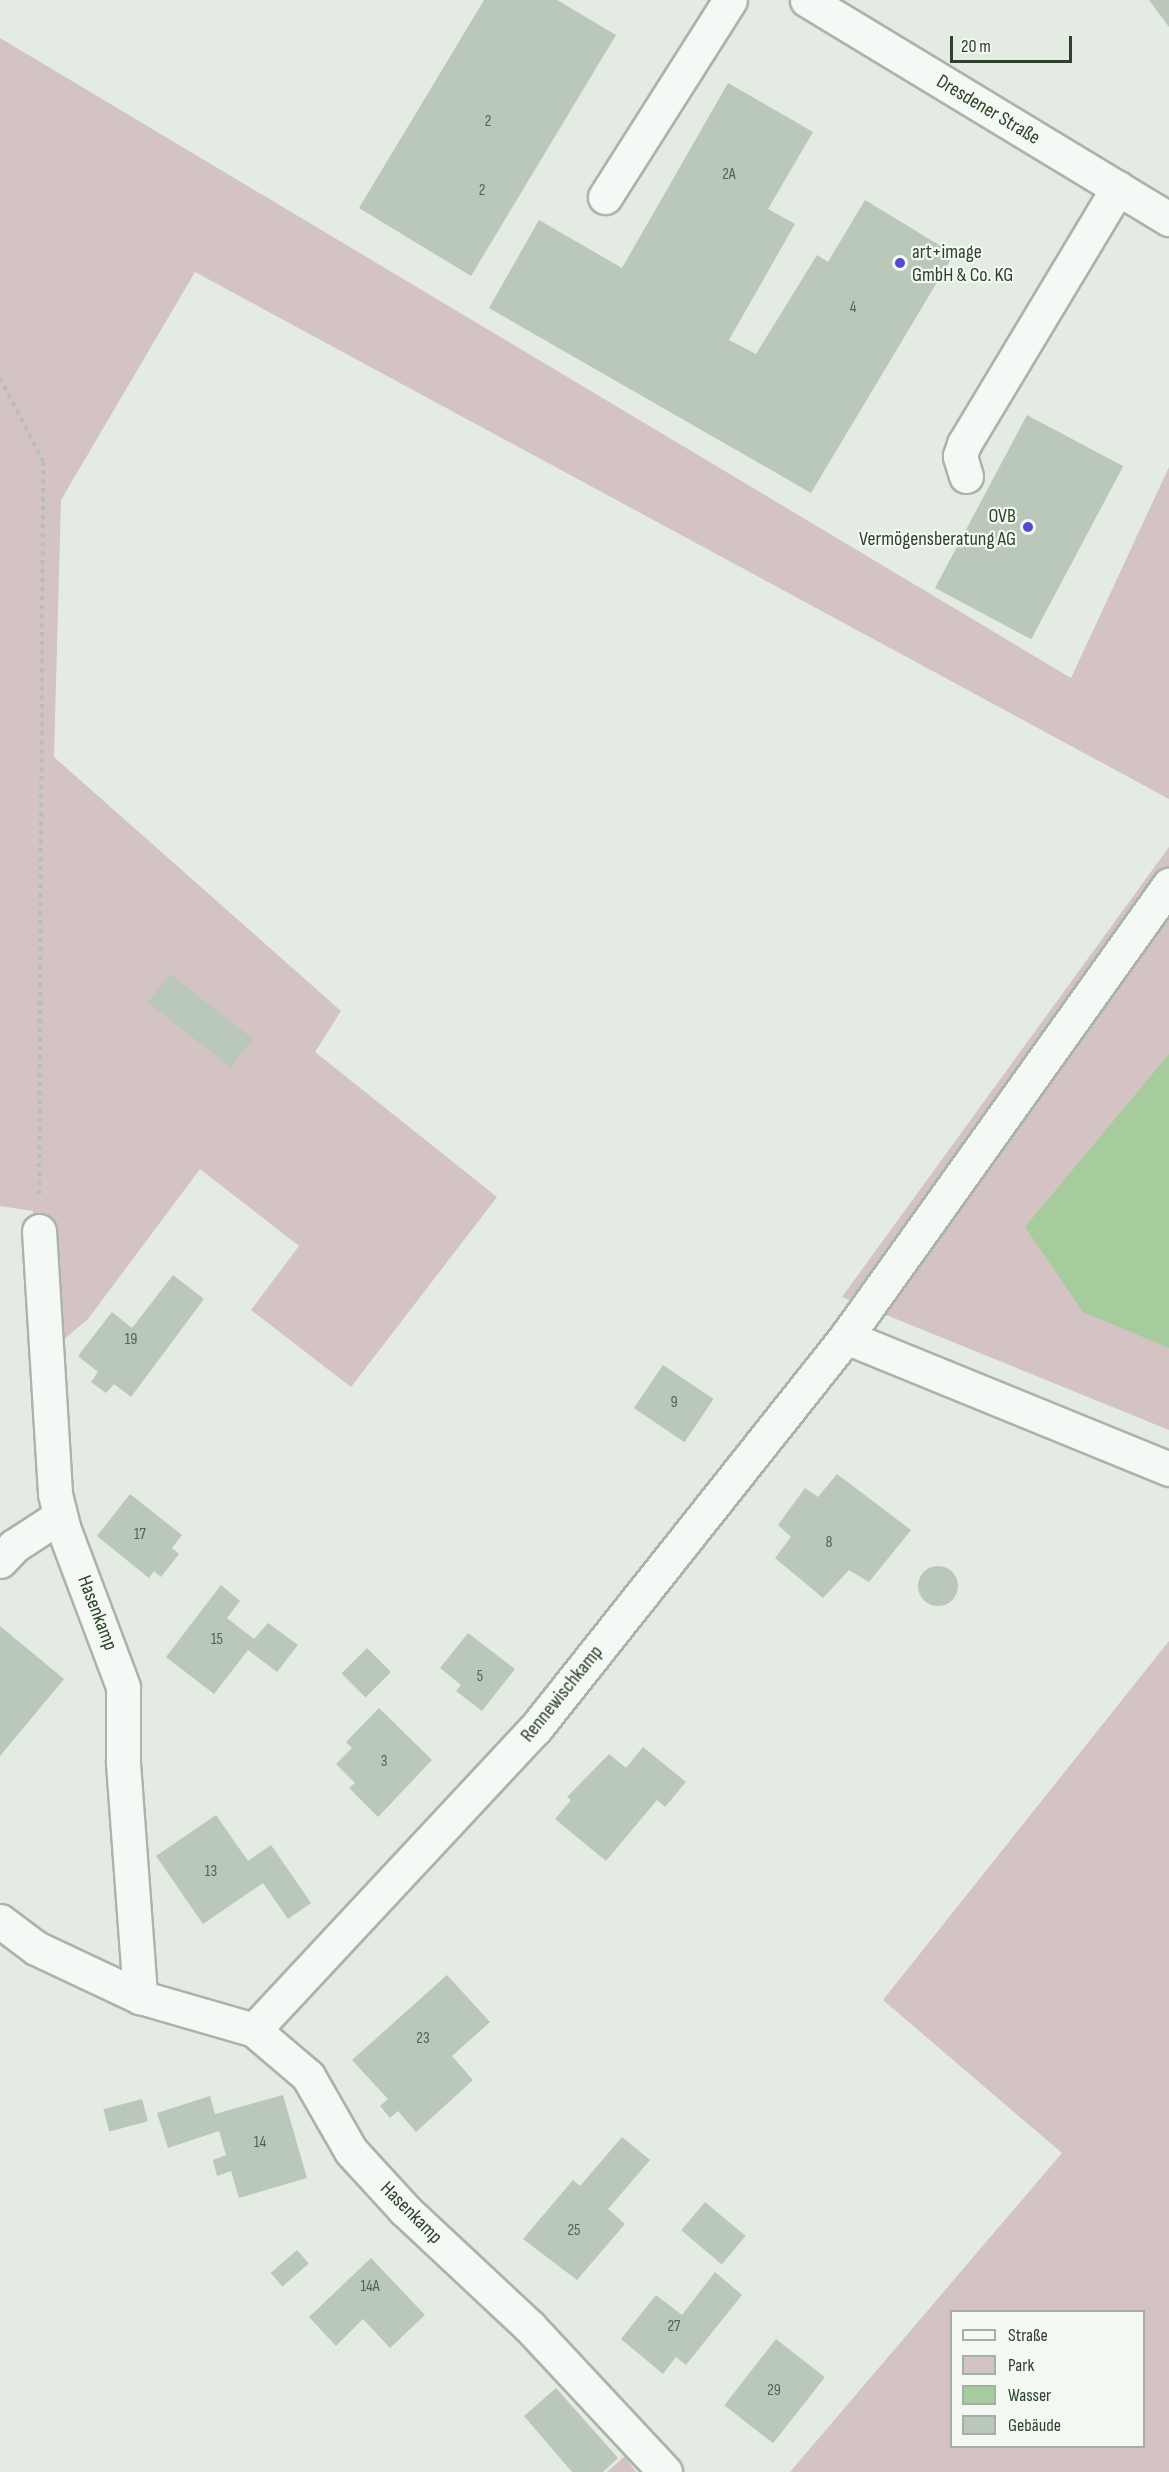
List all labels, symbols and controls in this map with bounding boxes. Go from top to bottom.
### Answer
scale bar [953,24,1074,62]
text: 20 m [961,36,991,57]
street label: Dresdener Straße [932,70,1044,150]
house number: 2 [485,112,491,132]
house number: 2A [722,165,736,185]
house number: 2 [479,181,485,201]
place label: art+image GmbH & Co. KG [912,240,1013,287]
marker: art+image GmbH & Co. KG [893,256,907,270]
house number: 4 [850,298,856,318]
place label: OVB Vermögensberatung AG [859,504,1016,551]
marker: OVB Vermögensberatung AG [1021,520,1035,534]
house number: 19 [125,1330,137,1350]
house number: 9 [670,1393,678,1413]
house number: 17 [134,1525,146,1545]
house number: 8 [825,1533,833,1553]
street label: Hasenkamp [72,1572,122,1654]
house number: 15 [211,1630,223,1650]
street label: Rennewischkamp [516,1641,608,1747]
house number: 5 [477,1667,483,1687]
house number: 3 [381,1752,387,1772]
house number: 13 [205,1862,217,1882]
house number: 23 [416,2029,430,2049]
house number: 14 [254,2133,266,2153]
street label: Hasenkamp [375,2177,447,2249]
house number: 25 [567,2221,581,2241]
house number: 14A [360,2277,380,2297]
legend [950,2310,1145,2448]
house number: 27 [667,2317,681,2337]
text: Straße [1008,2325,1048,2346]
text: Park [1008,2355,1034,2376]
house number: 29 [767,2381,781,2401]
text: Wasser [1008,2385,1051,2406]
text: Gebäude [1008,2415,1061,2436]

